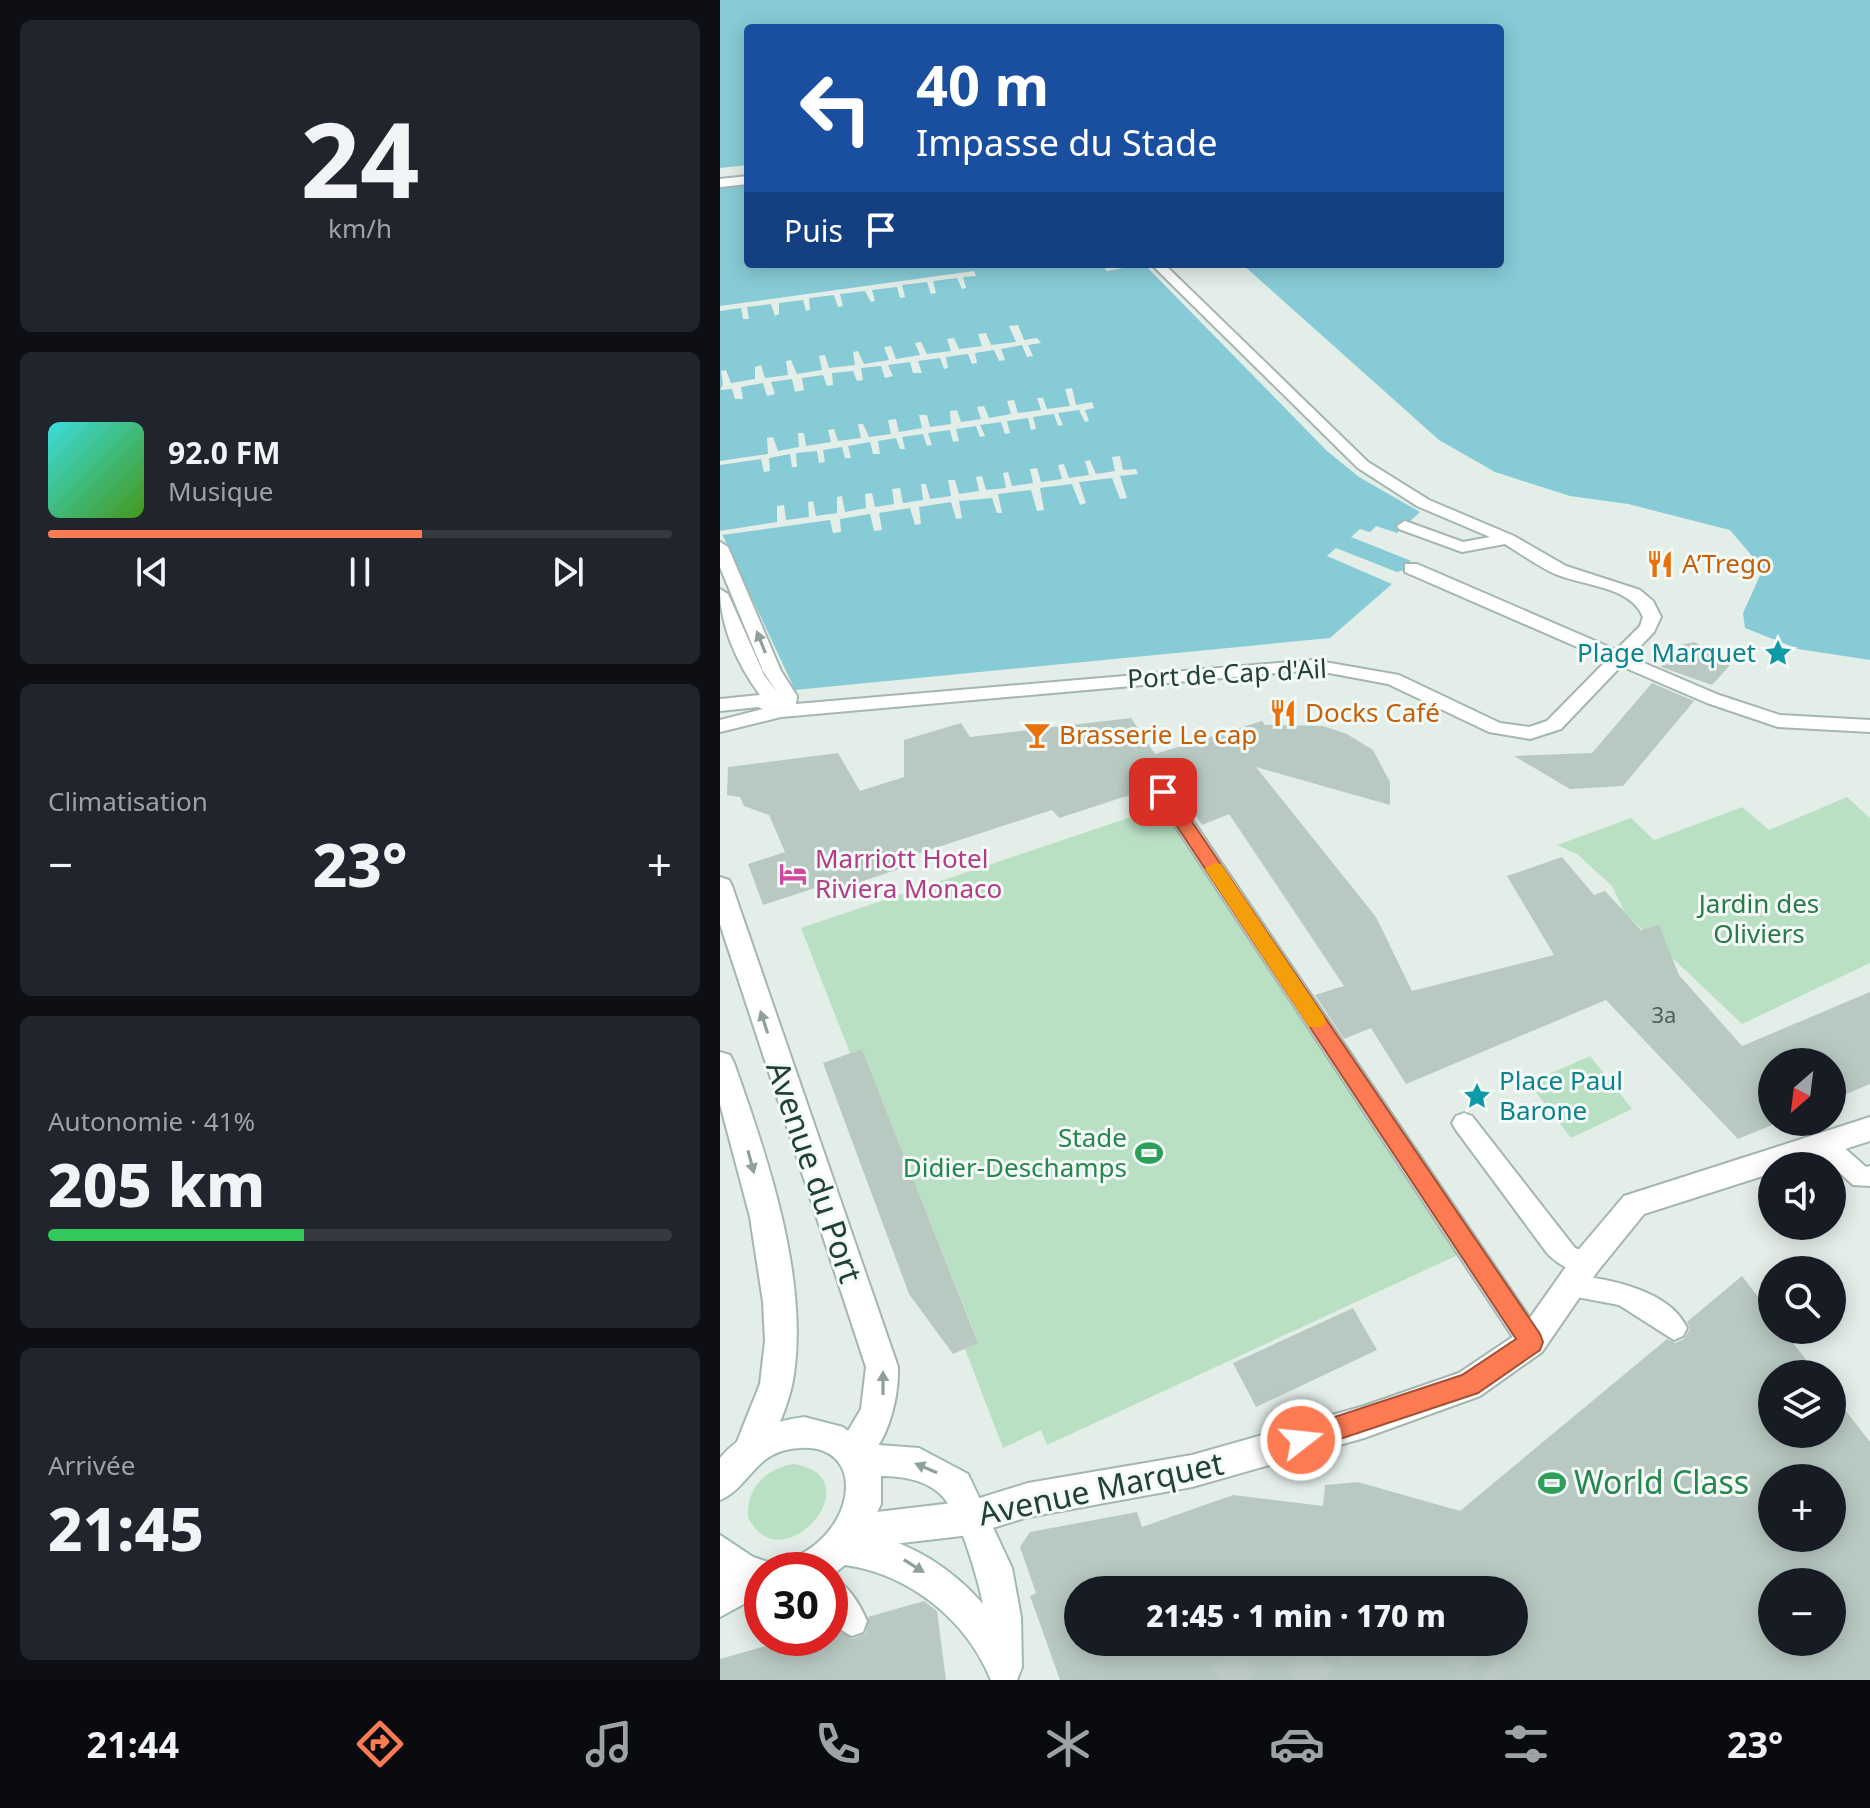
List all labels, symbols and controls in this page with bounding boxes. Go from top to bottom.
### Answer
text: 40 m [916,46,1049,122]
icon: left [784,56,888,160]
text: 24 [301,87,419,228]
text: Impasse du Stade [916,118,1218,167]
icon: arrive [859,208,903,252]
text: km/h [328,210,392,246]
text: Puis [784,210,843,251]
text: 92.0 FM [168,432,280,473]
text: Musique [168,473,274,509]
place label: A’Trego [1682,545,1772,581]
restaurant icon: A’Trego [1645,549,1675,579]
icon: previous [130,550,174,594]
icon: pause [338,550,382,594]
icon: next [546,550,590,594]
one-way arrow [754,630,767,654]
place label: Plage Marquet [1577,634,1756,670]
place icon: Plage Marquet [1763,638,1793,668]
street label: Port de Cap d'Ail [1126,650,1328,696]
place label: Docks Café [1305,694,1440,730]
restaurant icon: Docks Café [1268,698,1298,728]
place label: Brasserie Le cap [1059,716,1257,752]
bar icon: Brasserie Le cap [1022,720,1052,750]
pin [1129,758,1197,826]
icon: arrive [1141,770,1185,814]
text: Climatisation [48,783,208,819]
text: 23° [313,823,407,905]
text: − [48,834,73,894]
text: + [647,834,672,894]
place label: Marriott Hotel Riviera Monaco [815,840,1002,906]
hotel icon: Marriott Hotel Riviera Monaco [778,859,808,889]
park label: Jardin des Oliviers [1696,885,1819,951]
house number: 3a [1652,999,1676,1029]
one-way arrow [758,1010,770,1034]
north arrow [1758,1048,1846,1136]
map controls [1758,1048,1846,1656]
street label: Avenue du Port [757,1055,874,1288]
place label: Place Paul Barone [1499,1062,1623,1128]
place icon: Place Paul Barone [1462,1081,1492,1111]
text: Autonomie · 41% [48,1103,255,1139]
place label: Stade Didier-Deschamps [903,1119,1127,1185]
sports icon: Stade Didier-Deschamps [1134,1138,1164,1168]
text: 205 km [48,1143,265,1225]
one-way arrow [745,1149,757,1174]
button: sound [1758,1152,1846,1240]
button: search [1758,1256,1846,1344]
button: layers [1758,1360,1846,1448]
one-way arrow [877,1370,889,1395]
position arrow [1259,1398,1343,1482]
street label: Avenue Marquet [974,1441,1227,1534]
text: Arrivée [48,1447,135,1483]
place label: World Class [1574,1460,1749,1503]
one-way arrow [914,1461,938,1474]
button: + [1758,1464,1846,1552]
sports icon: World Class [1537,1468,1567,1498]
text: 21:45 [48,1487,204,1569]
speed limit sign: 30 [744,1552,848,1656]
one-way arrow [903,1559,925,1573]
button: − [1758,1568,1846,1656]
text: 21:45 · 1 min · 170 m [1146,1595,1446,1636]
icon: directions [352,1716,408,1772]
icon: music [581,1716,637,1772]
icon: phone [810,1716,866,1772]
icon: climate [1040,1716,1096,1772]
icon: car [1269,1716,1325,1772]
icon: filters [1498,1716,1554,1772]
text: 21:44 [87,1720,179,1769]
text: 23° [1727,1720,1783,1769]

